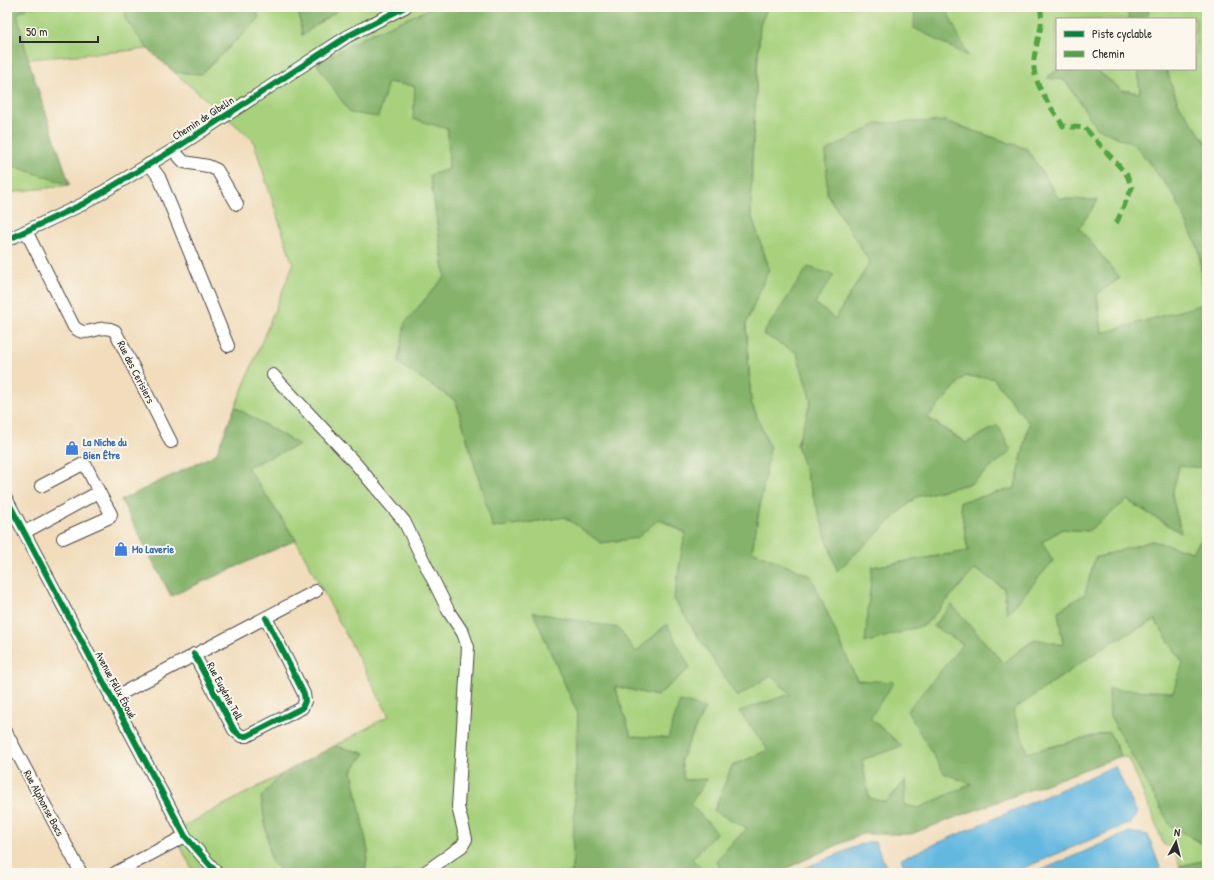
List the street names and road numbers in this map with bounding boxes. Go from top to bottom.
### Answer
street label: Chemin de Gibelin [170,93,236,143]
street label: Rue des Cerisiers [114,338,158,406]
street label: Avenue Félix Éboué [92,649,140,722]
street label: Rue Eugénie Tell [204,660,246,723]
street label: Rue Alphonse Bocs [21,767,67,839]

